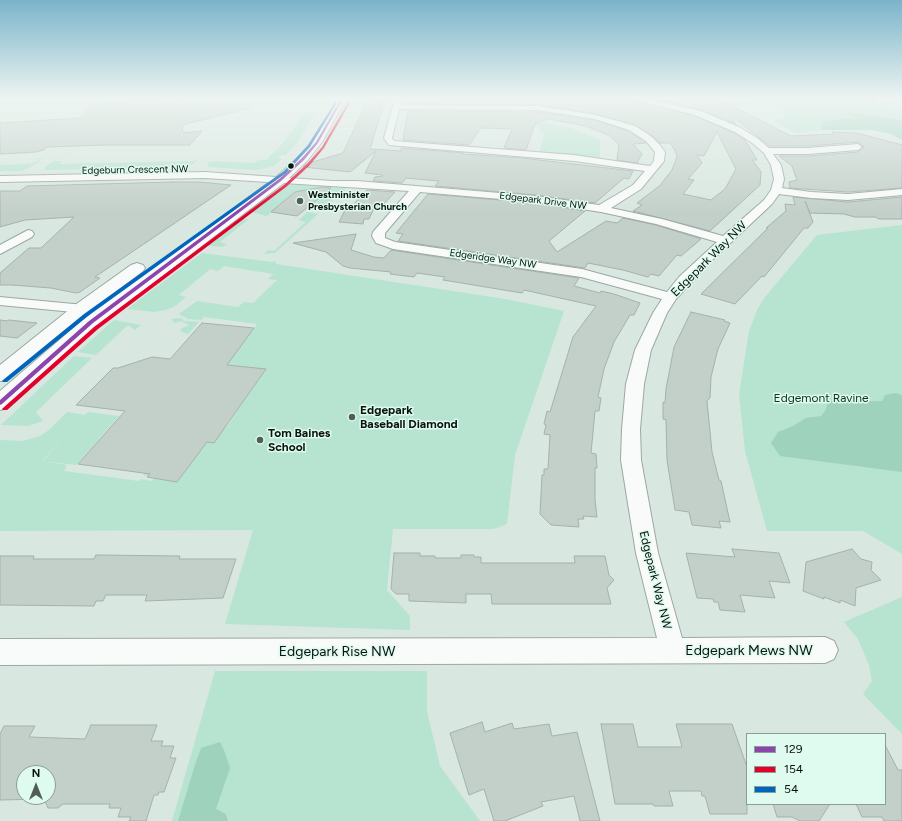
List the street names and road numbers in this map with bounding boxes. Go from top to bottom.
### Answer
street label: Edgeburn Crescent NW [82,163,188,177]
street label: Edgepark Drive NW [499,190,587,212]
street label: Edgepark Way NW [668,218,750,300]
street label: Edgeridge Way NW [449,247,537,271]
street label: Edgepark Way NW [636,529,674,631]
street label: Edgepark Mews NW [685,643,813,659]
street label: Edgepark Rise NW [279,644,395,660]

